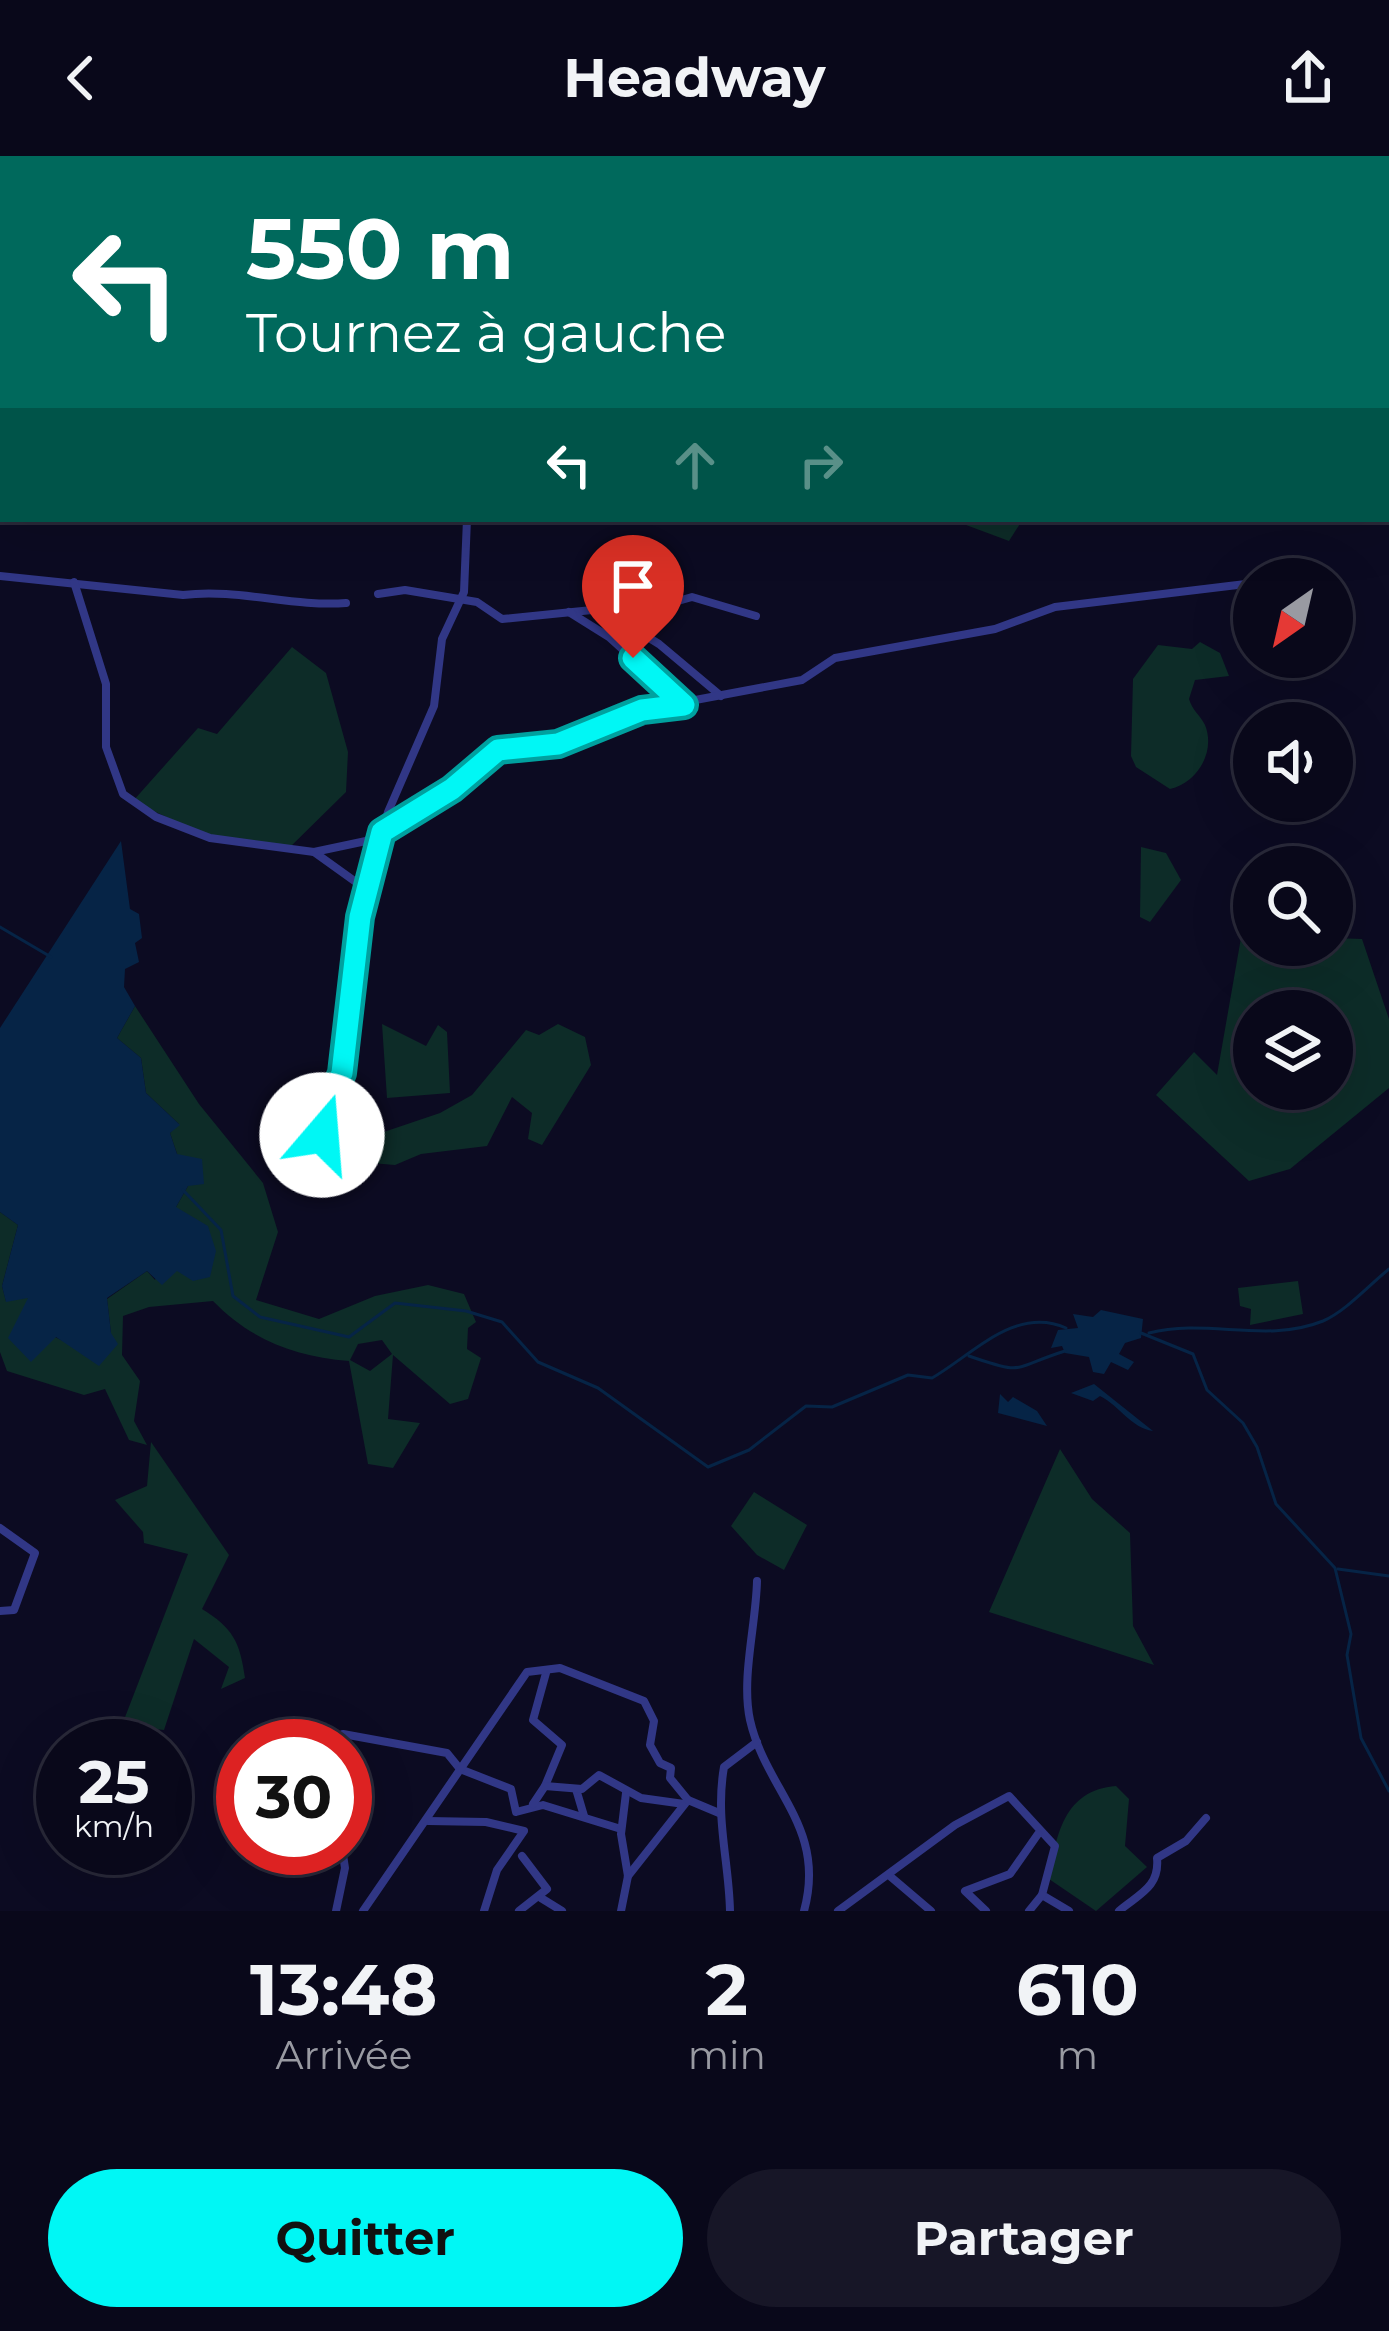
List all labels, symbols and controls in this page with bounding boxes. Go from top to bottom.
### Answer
icon: back [48,45,114,111]
text: Headway [563,45,826,111]
icon: share [1275,45,1341,111]
text: 550 m [246,198,514,300]
icon: left [48,204,204,360]
text: Tournez à gauche [246,300,726,366]
icon: left [536,432,602,498]
icon: ahead [662,432,728,498]
icon: right [788,432,854,498]
pin [582,535,684,658]
icon: arrive [600,553,666,619]
north arrow [1233,558,1353,678]
map controls [1233,558,1353,1110]
button: sound [1233,702,1353,822]
button: search [1233,846,1353,966]
button: layers [1233,990,1353,1110]
position arrow [259,1072,385,1198]
speed limit sign: 30 [216,1719,372,1875]
text: 25 [78,1745,150,1818]
text: km/h [74,1808,154,1845]
text: 13:48 [250,1945,438,2033]
text: 2 [706,1945,748,2033]
text: 610 [1016,1945,1139,2033]
text: Arrivée [275,2031,412,2079]
text: min [688,2031,766,2079]
text: m [1057,2031,1098,2079]
button: Quitter [48,2169,683,2307]
button: Partager [707,2169,1341,2307]

